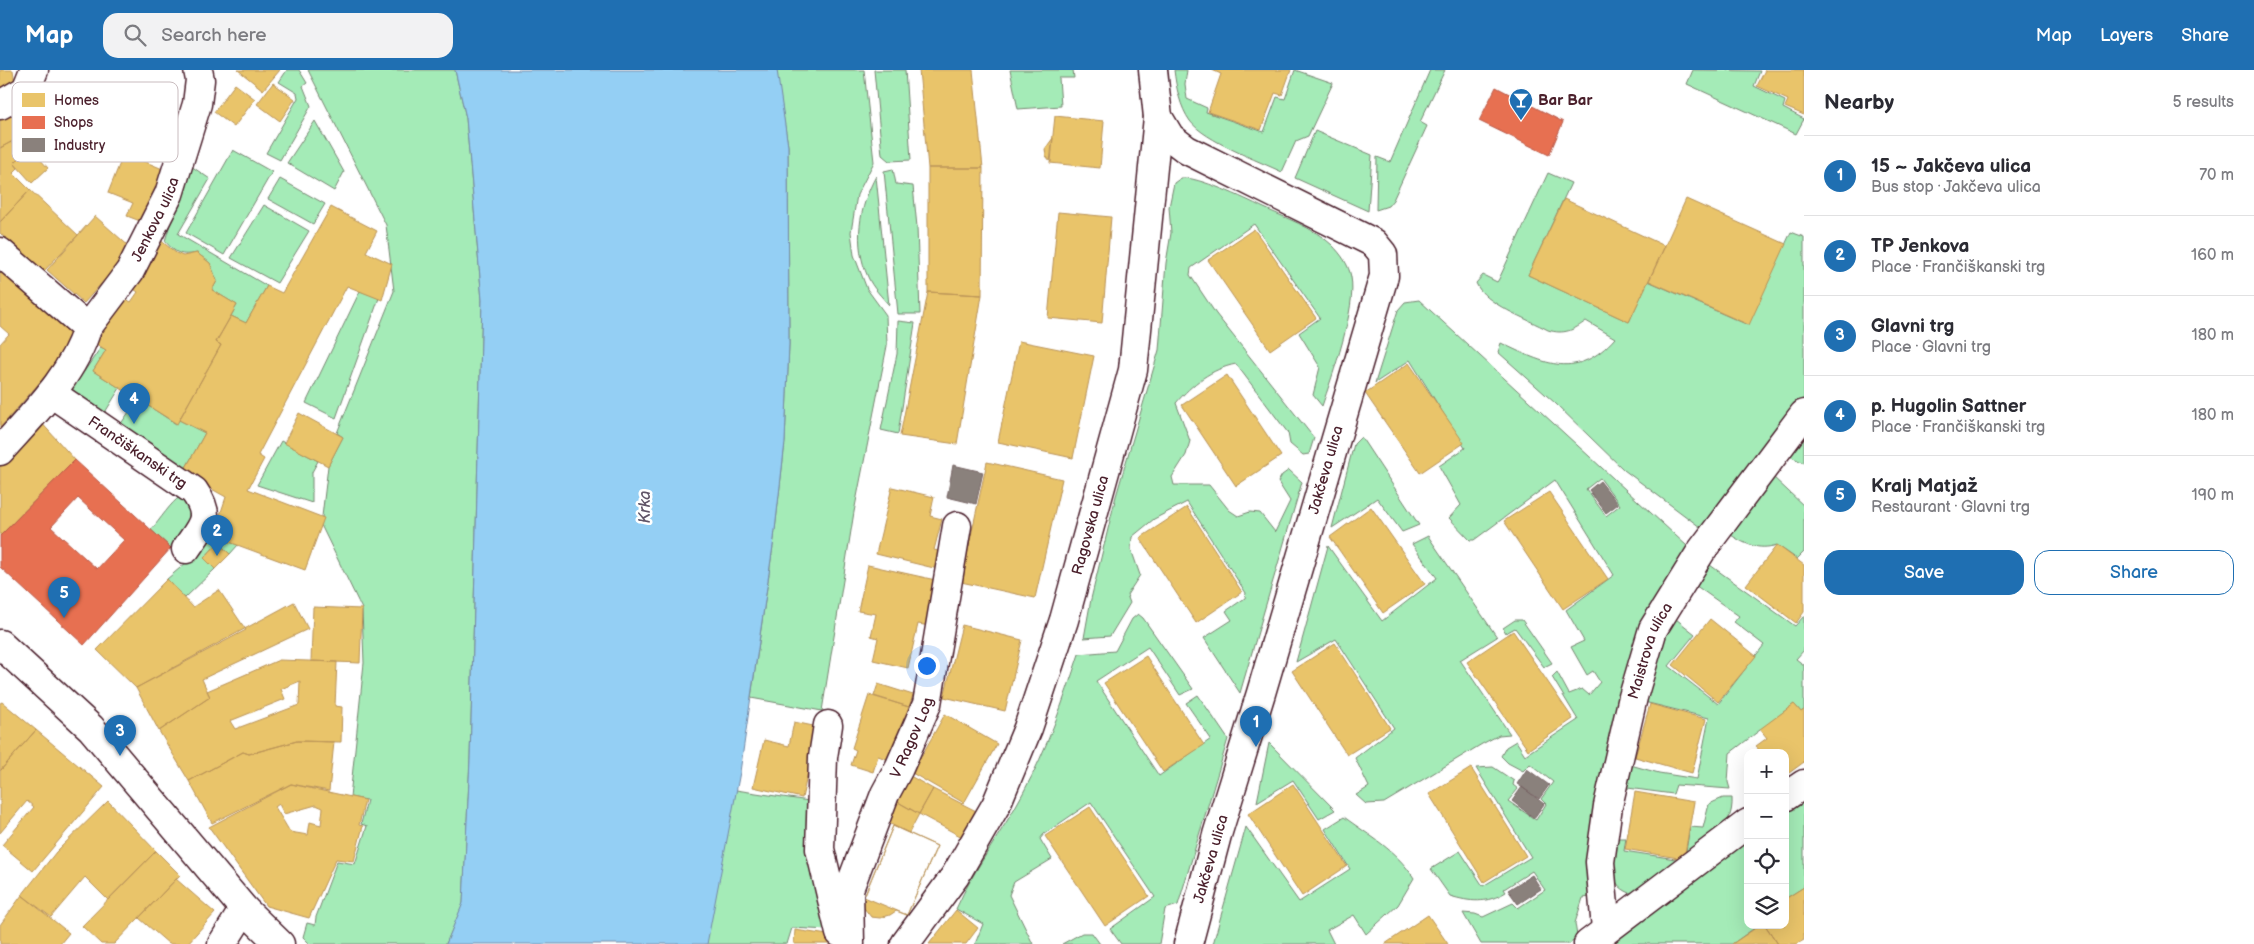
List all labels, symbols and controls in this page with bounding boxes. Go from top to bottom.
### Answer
search box [103,13,453,58]
text: Map [25,21,73,50]
icon: search [121,21,149,49]
text: Search here [161,24,267,47]
text: Map [2036,25,2072,46]
text: Layers [2100,25,2153,46]
text: Share [2181,25,2229,46]
legend [12,82,178,162]
bar icon: Bar Bar [1508,87,1534,121]
text: Nearby [1824,90,1894,115]
place label: Bar Bar [1538,91,1593,110]
text: Homes [54,92,99,109]
text: 5 results [2172,93,2234,112]
text: Shops [54,114,93,131]
text: Industry [54,137,106,154]
text: 15 ~ Jakčeva ulica [1871,155,2031,178]
text: 1 [1837,166,1843,185]
text: 70 m [2199,166,2234,185]
street label: Jenkova ulica [127,175,183,265]
text: Bus stop · Jakčeva ulica [1871,178,2041,197]
text: TP Jenkova [1871,235,1970,258]
text: 2 [1835,246,1845,265]
text: 160 m [2191,246,2234,265]
text: Place · Frančiškanski trg [1871,258,2045,277]
text: Glavni trg [1871,315,1954,338]
text: 3 [1835,326,1845,345]
text: 180 m [2192,326,2234,345]
text: Place · Glavni trg [1871,338,1991,357]
pin: 4 [118,383,150,424]
text: p. Hugolin Sattner [1871,395,2026,418]
text: 4 [1835,406,1845,425]
text: 180 m [2192,406,2234,425]
street label: Frančiškanski trg [84,412,191,493]
text: Place · Frančiškanski trg [1871,418,2045,437]
street label: Jakčeva ulica [1304,424,1348,516]
street label: Ragovska ulica [1067,473,1113,577]
text: Kralj Matjaž [1871,475,1977,498]
text: 5 [1835,486,1845,505]
text: 190 m [2192,486,2234,505]
water label: Krka [636,491,655,523]
text: Restaurant · Glavni trg [1871,498,2030,517]
pin: 2 [201,515,233,556]
button: Save [1824,550,2024,595]
button: Share [2034,550,2234,595]
pin: 5 [48,577,80,618]
street label: Maistrova ulica [1623,599,1677,701]
your location [914,653,940,679]
street label: V Ragov Log [886,696,937,782]
pin: 1 [1240,706,1272,747]
pin: 3 [104,715,136,756]
map controls [1744,749,1789,929]
button: + [1744,749,1789,794]
button: − [1744,794,1789,839]
street label: Jakčeva ulica [1189,813,1233,905]
button: locate [1744,839,1789,884]
button: layers [1744,884,1789,929]

